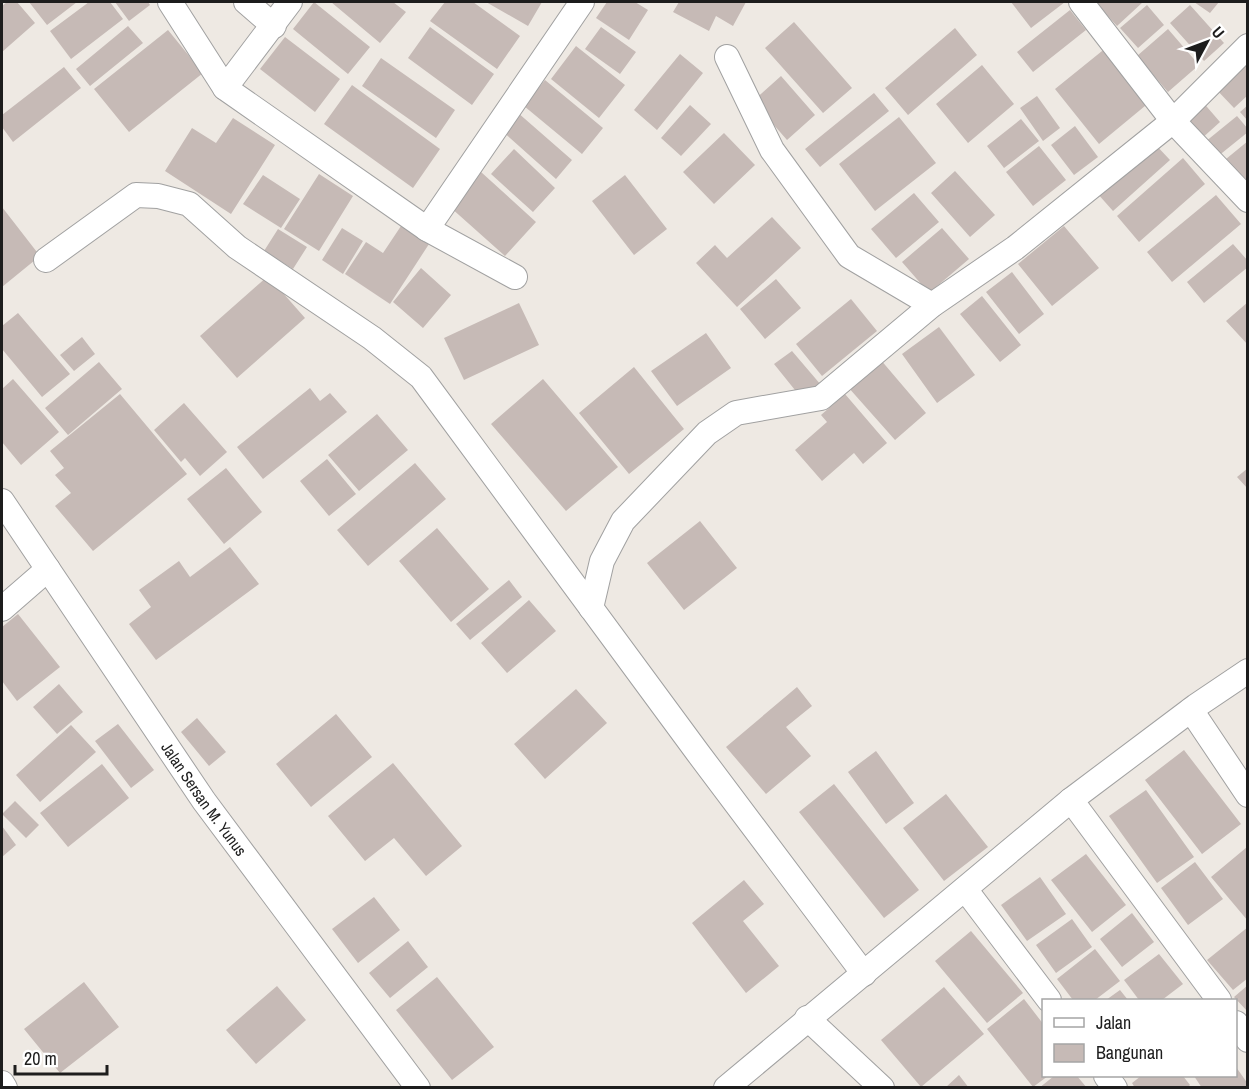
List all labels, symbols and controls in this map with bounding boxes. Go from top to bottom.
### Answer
north arrow [1177,12,1237,72]
text: U [1207,21,1230,43]
street label: Jalan Sersan M. Yunus [156,738,252,860]
legend [1042,999,1237,1077]
text: Jalan [1096,1010,1131,1035]
scale bar [15,1038,106,1076]
text: Bangunan [1096,1040,1163,1065]
text: 20 m [24,1046,57,1071]

